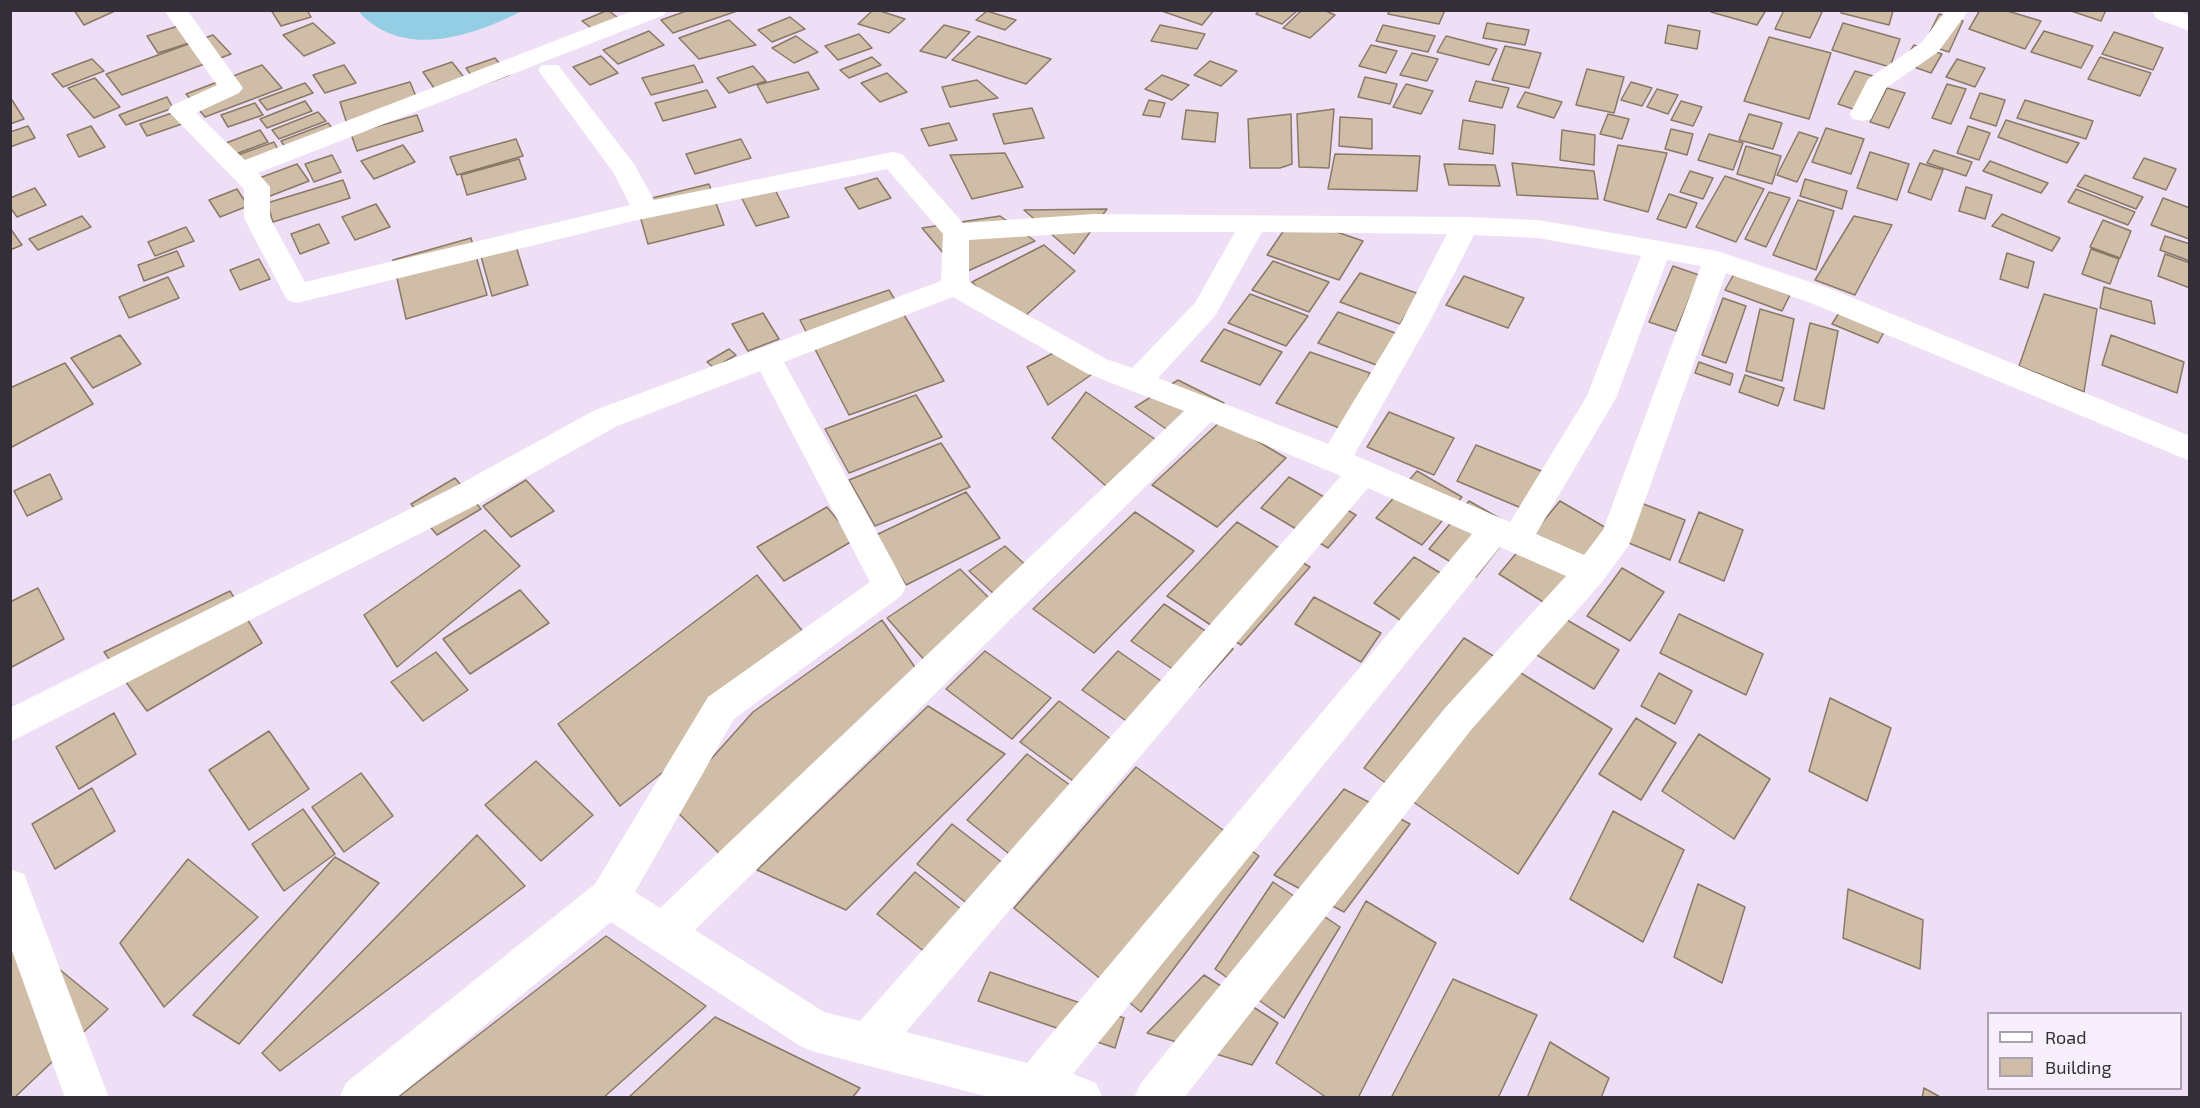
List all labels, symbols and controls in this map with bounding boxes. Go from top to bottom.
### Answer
legend [1987,1012,2182,1090]
text: Road [2045,1026,2086,1048]
text: Building [2045,1056,2112,1078]

